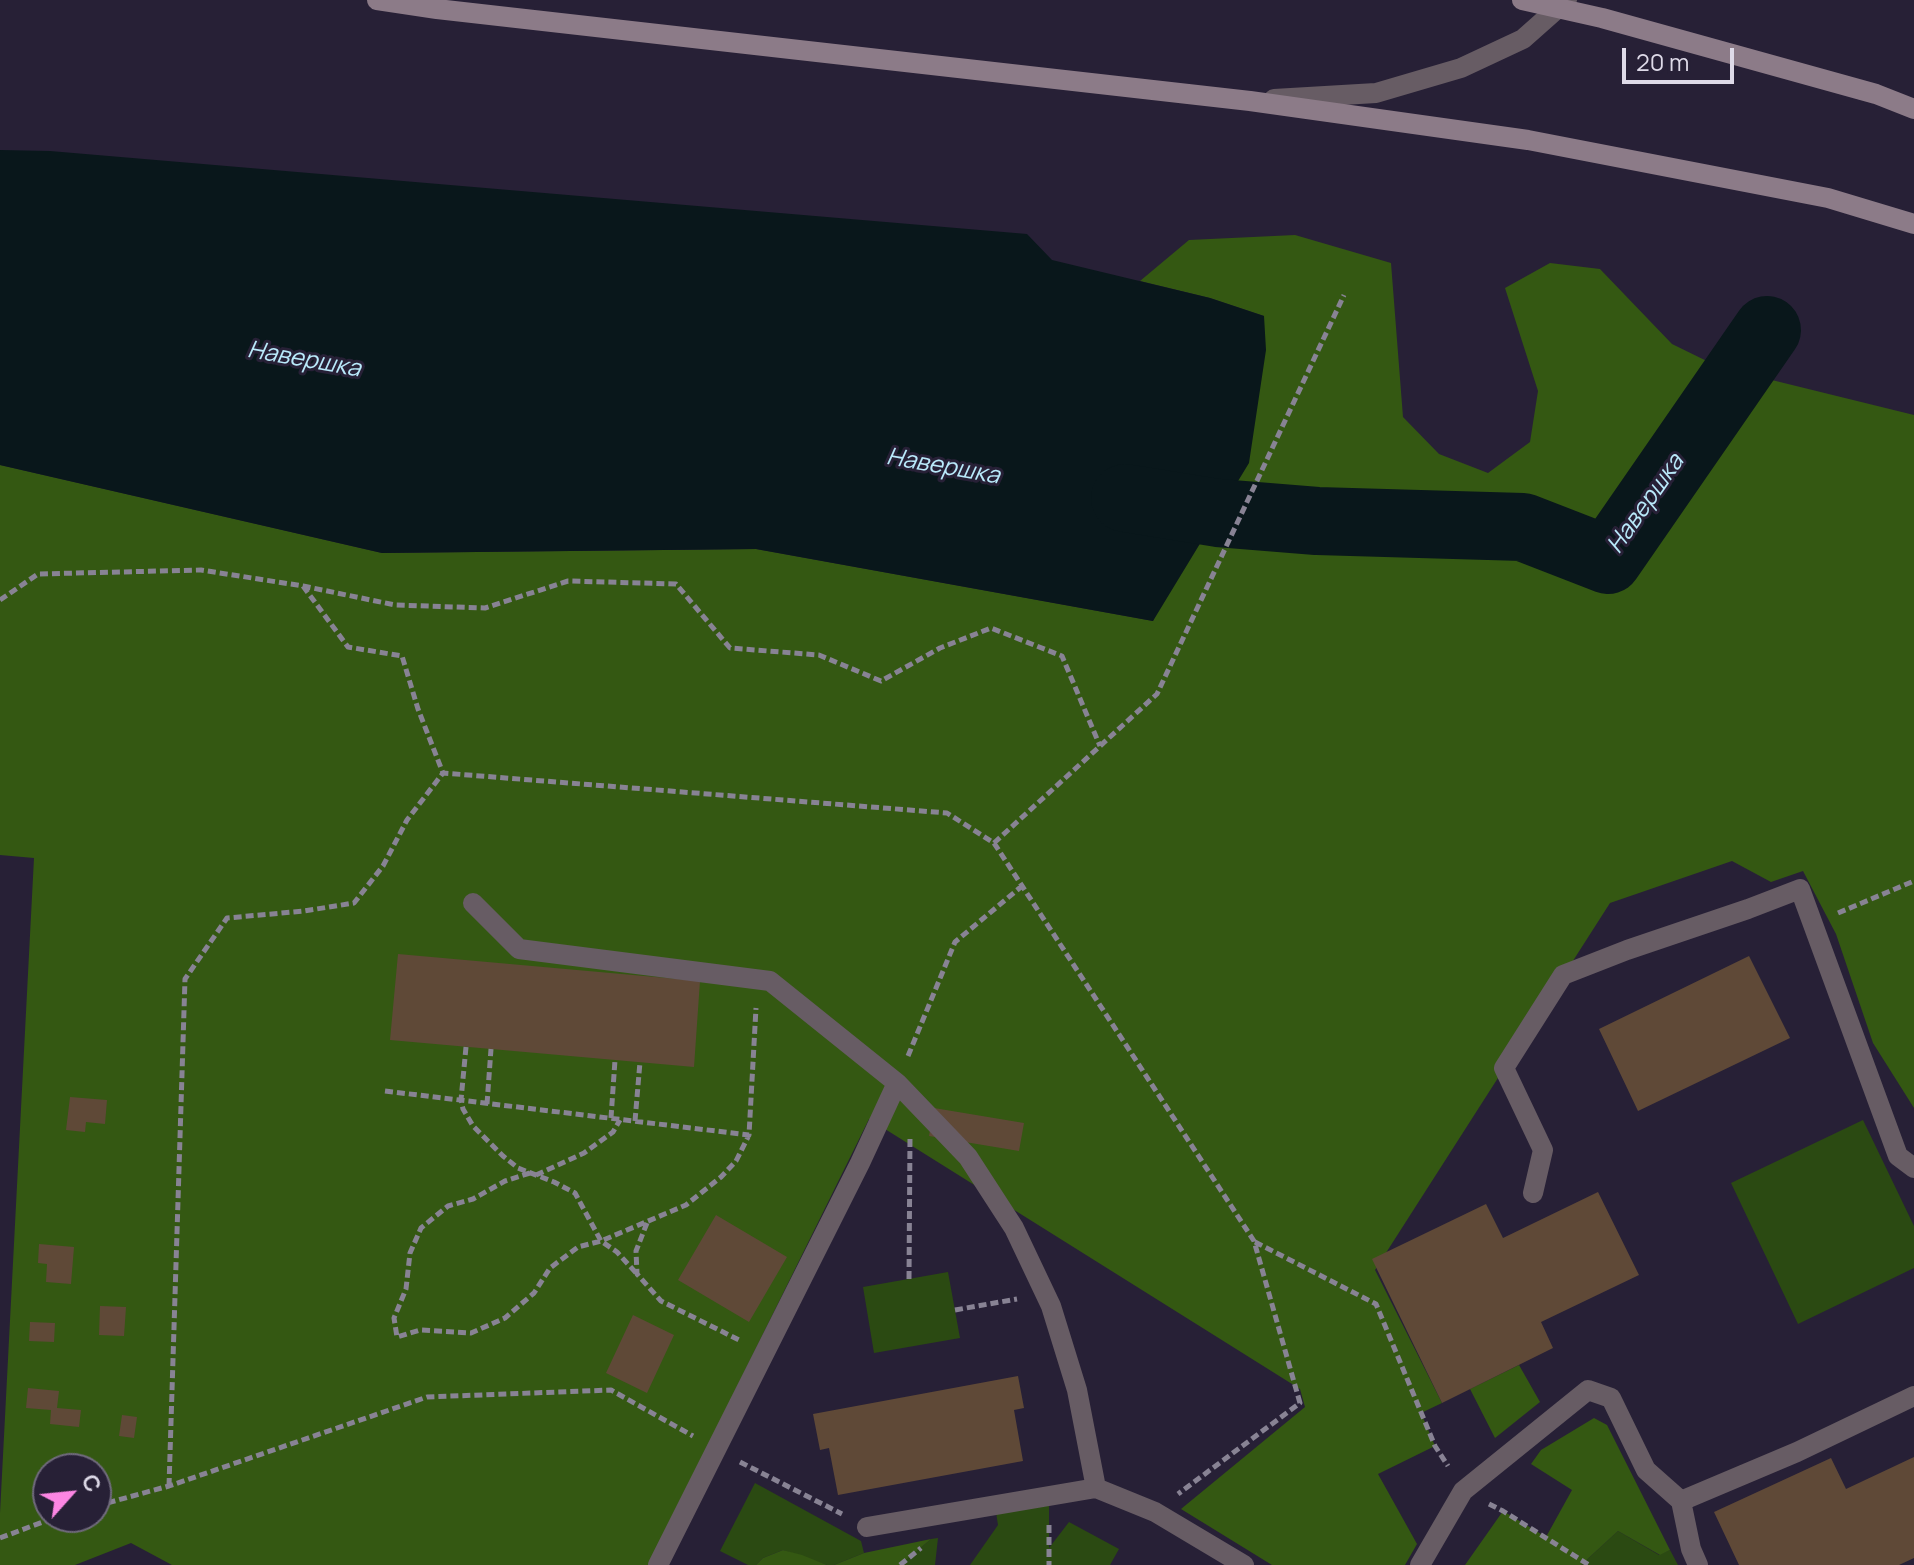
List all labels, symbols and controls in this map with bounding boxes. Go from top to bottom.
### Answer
scale bar [1626,32,1738,82]
text: 20 m [1636,45,1689,78]
water label: Навершка [245,336,363,384]
water label: Навершка [884,443,1002,491]
water label: Навершка [1601,449,1691,559]
north arrow [32,1453,112,1533]
text: С [75,1469,109,1497]

